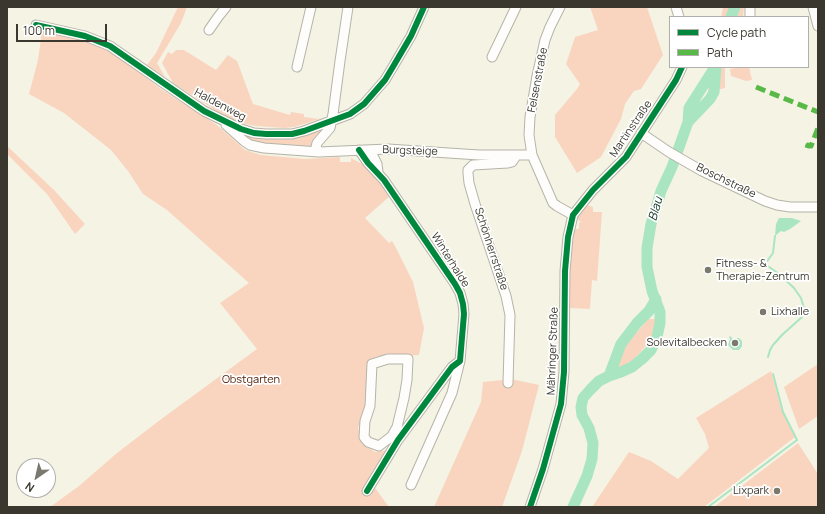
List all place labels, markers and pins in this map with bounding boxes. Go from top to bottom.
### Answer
place label: Fitness- & Therapie-Zentrum [716,257,809,283]
marker: Fitness- & Therapie-Zentrum [703,265,713,275]
place label: Lixhalle [771,305,809,319]
marker: Lixhalle [758,307,768,317]
place label: Solevitalbecken [647,336,727,350]
marker: Solevitalbecken [730,338,740,348]
place label: Lixpark [733,484,769,498]
marker: Lixpark [772,486,782,496]

